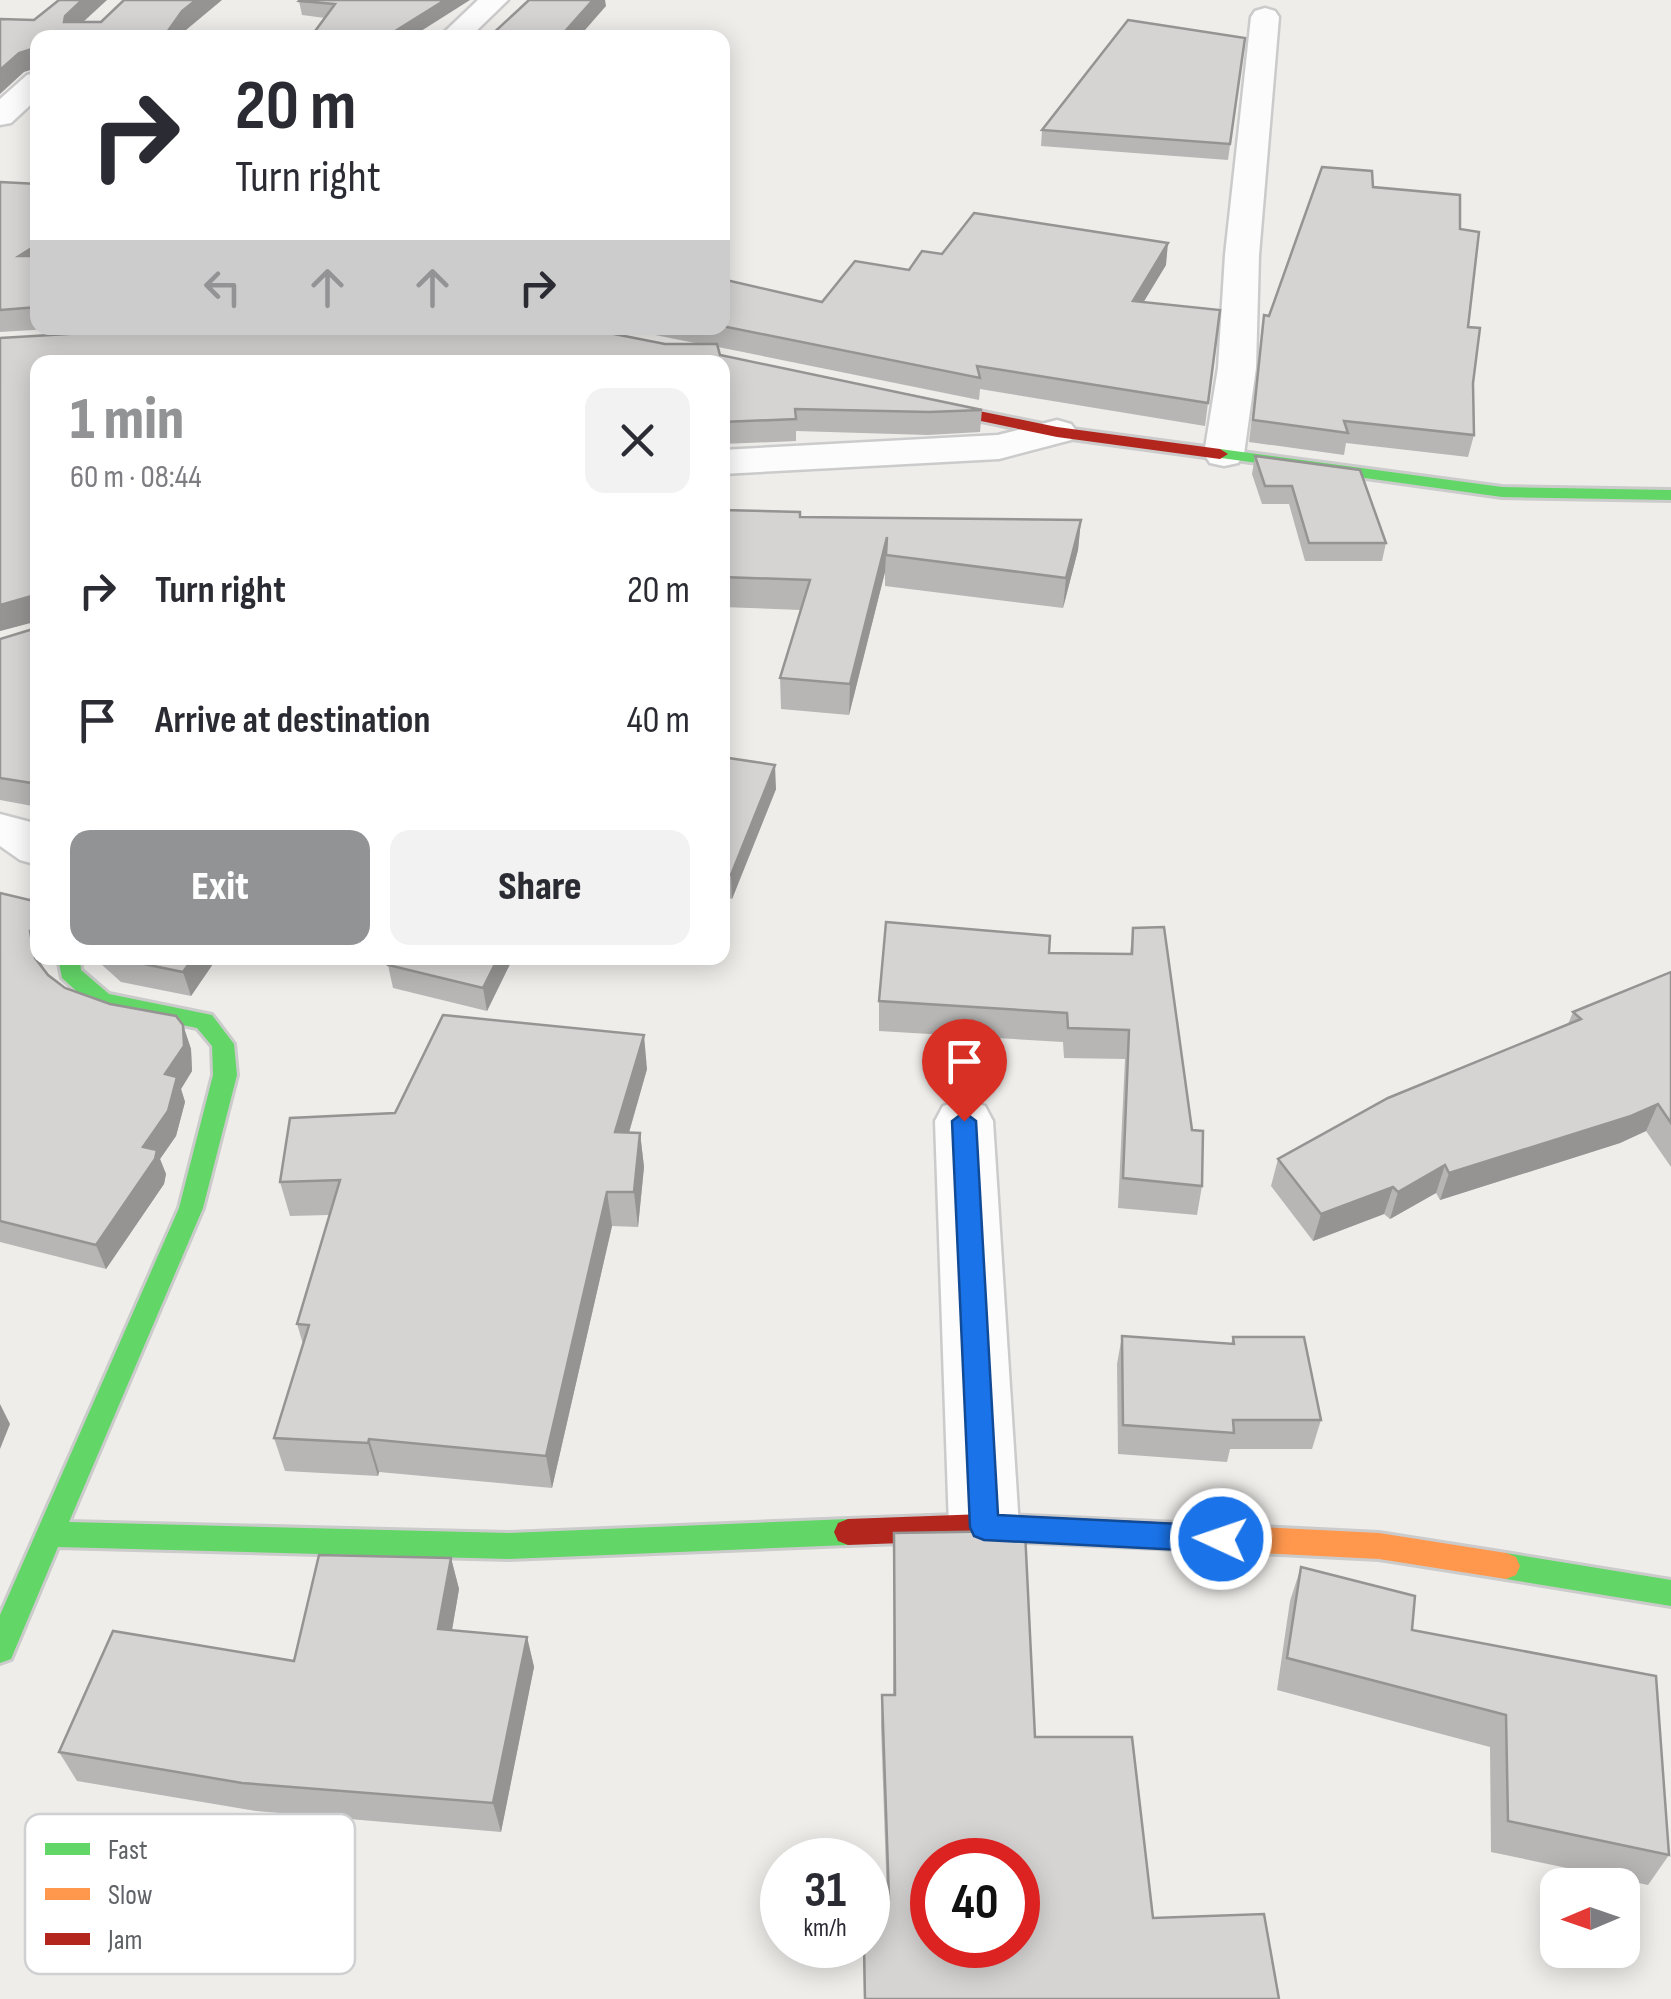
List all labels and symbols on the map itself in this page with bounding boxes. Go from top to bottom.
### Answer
pin [922,1019,1007,1122]
position arrow [1169,1487,1273,1591]
legend [25,1814,355,1974]
text: Fast [108,1834,147,1867]
speed limit sign: 40 [910,1838,1040,1968]
north arrow [1540,1868,1640,1968]
text: Slow [108,1879,153,1912]
text: Jam [107,1924,143,1957]

